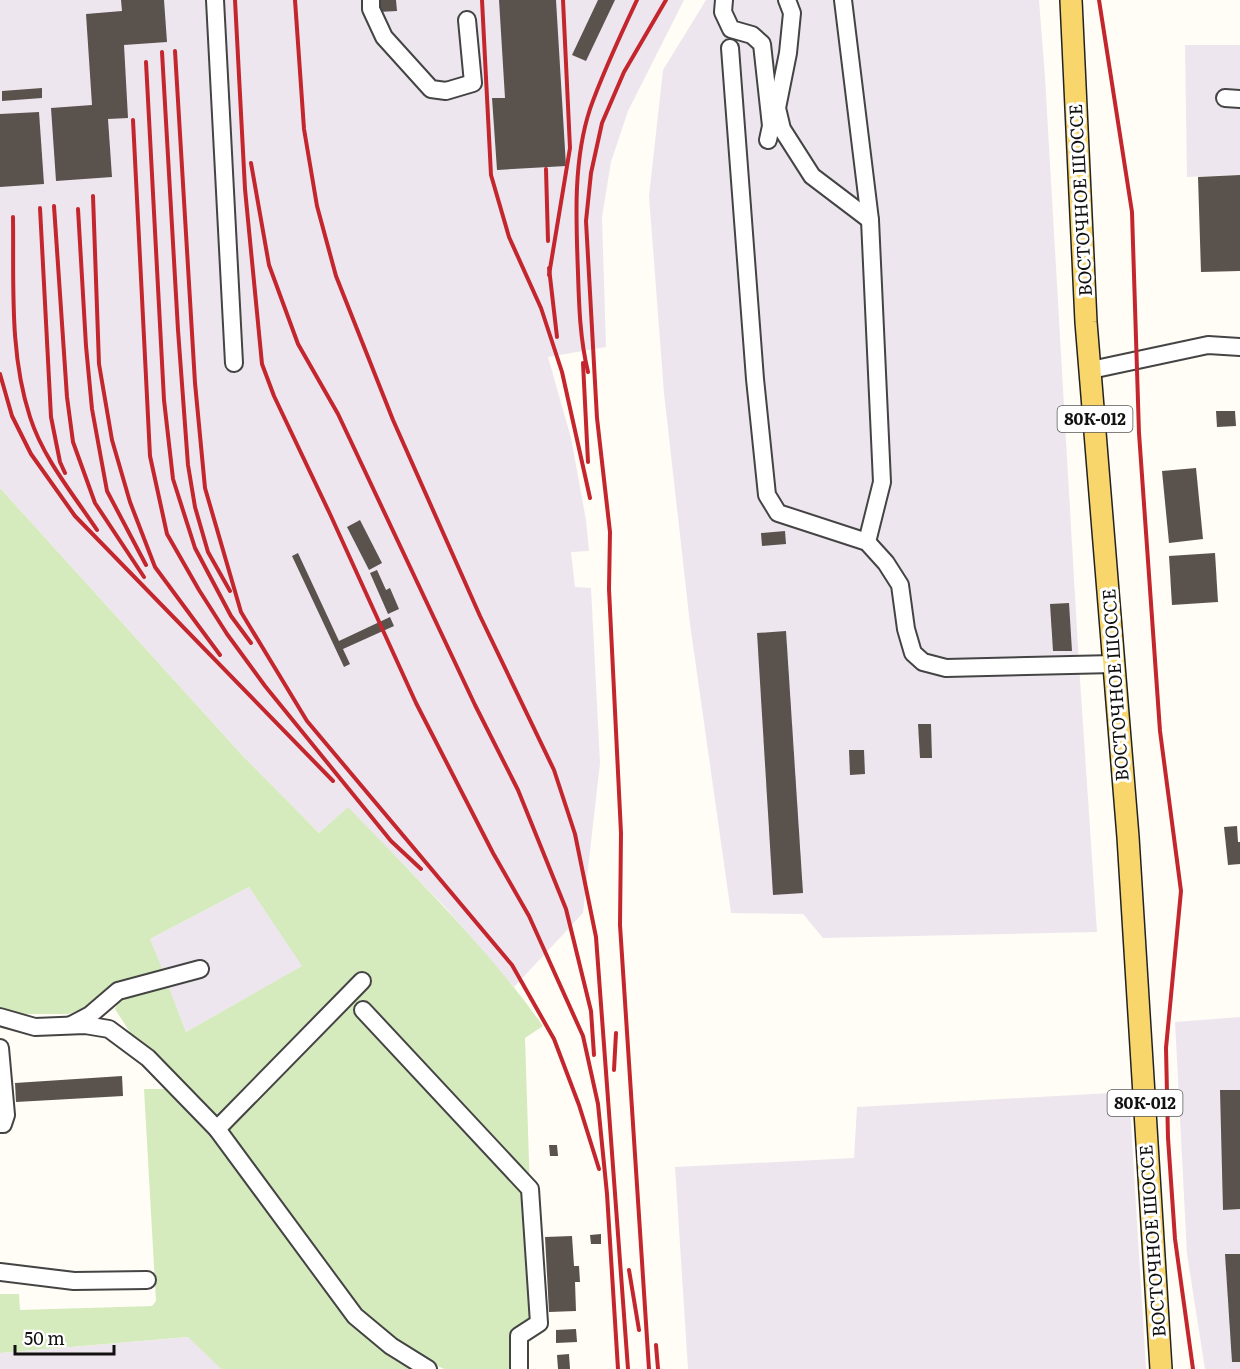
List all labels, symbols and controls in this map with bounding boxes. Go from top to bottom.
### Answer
street label: ВОСТОЧНОЕ ШОССЕ [1061,103,1098,297]
road number: 80К-012 [1058,406,1132,432]
street label: ВОСТОЧНОЕ ШОССЕ [1094,588,1135,782]
road number: 80К-012 [1108,1090,1182,1116]
street label: ВОСТОЧНОЕ ШОССЕ [1131,1144,1172,1338]
scale bar [15,1318,114,1356]
text: 50 m [24,1324,65,1351]

